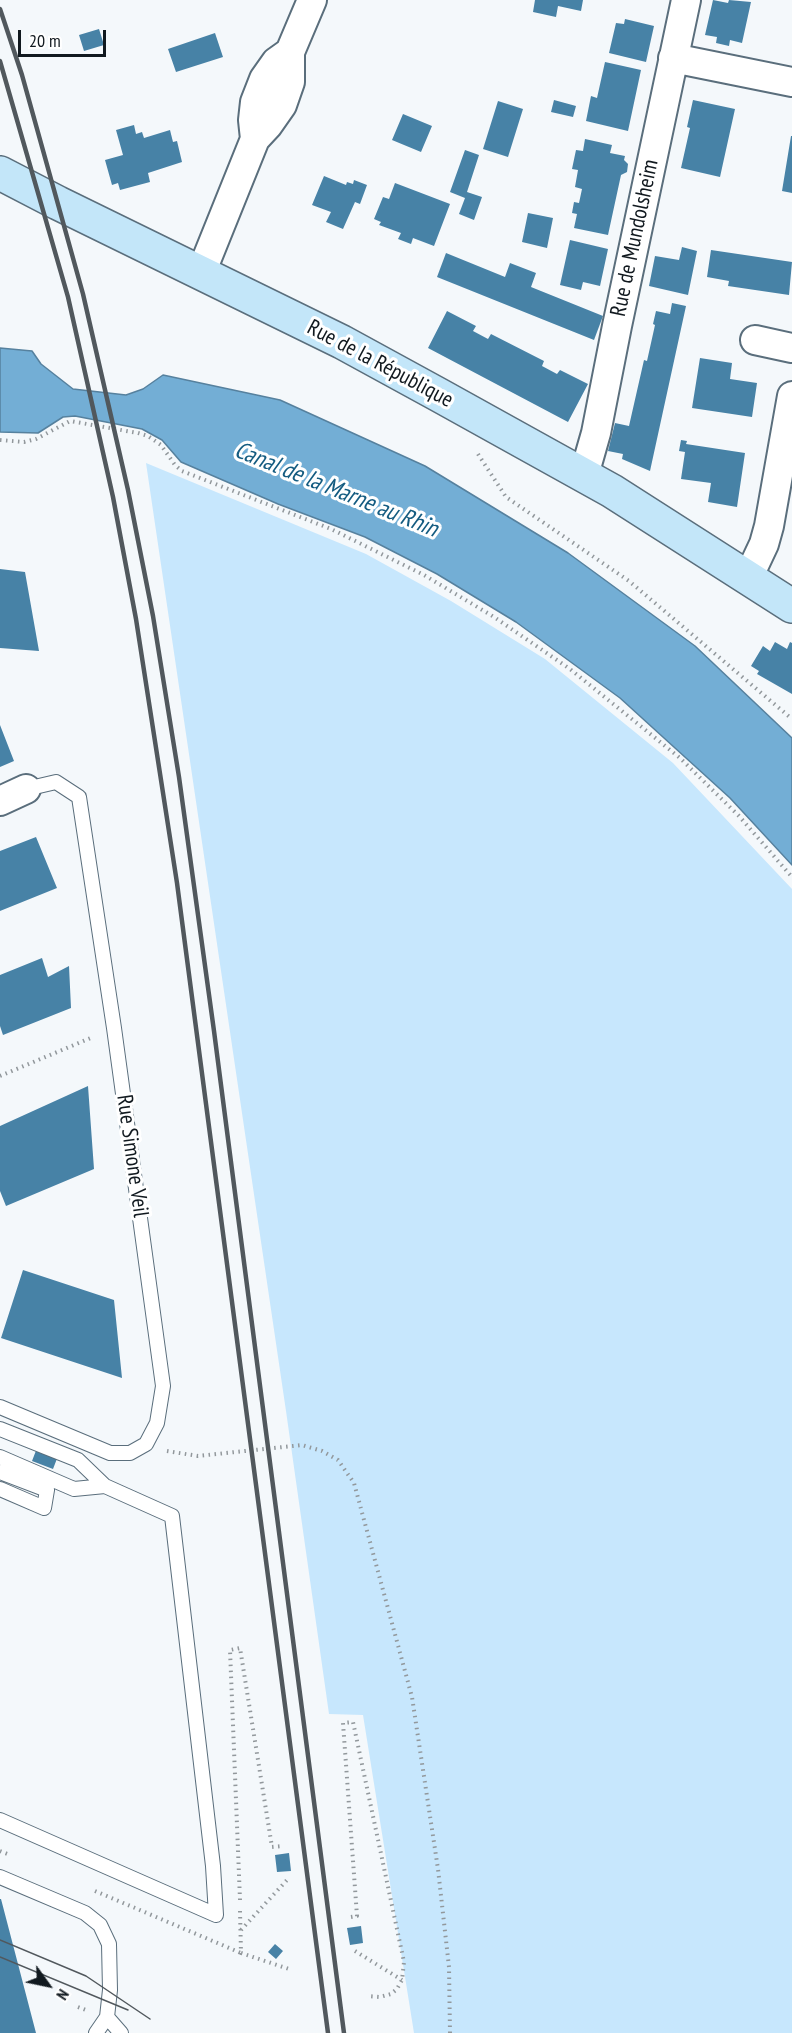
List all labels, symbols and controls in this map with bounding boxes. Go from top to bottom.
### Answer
scale bar [21,18,110,56]
text: 20 m [29,29,61,52]
street label: Rue de Mundolsheim [605,157,665,319]
street label: Rue de la République [303,315,457,413]
water label: Canal de la Marne au Rhin [230,436,442,544]
street label: Rue Simone Veil [110,1093,154,1219]
north arrow [18,1955,78,2015]
text: N [52,1986,74,2004]

